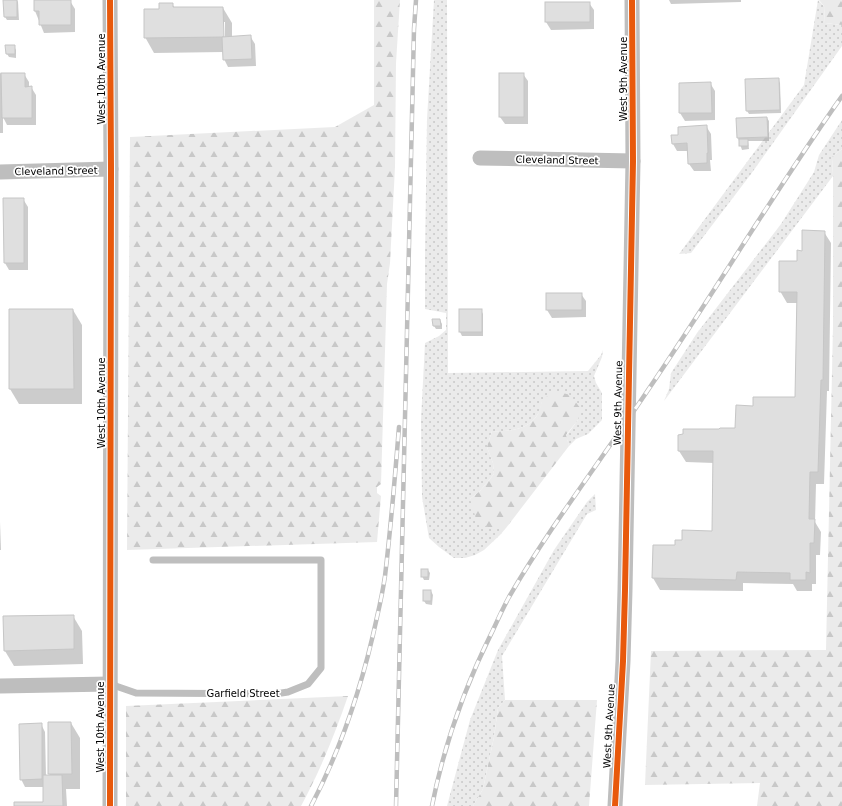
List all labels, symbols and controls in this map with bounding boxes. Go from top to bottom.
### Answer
street label: West 10th Avenue [96,33,107,125]
street label: West 9th Avenue [618,37,629,121]
street label: Cleveland Street [515,154,599,166]
street label: Cleveland Street [14,165,98,177]
street label: West 10th Avenue [96,357,107,449]
street label: West 9th Avenue [612,361,624,445]
street label: West 10th Avenue [95,681,106,773]
street label: West 9th Avenue [601,683,617,769]
street label: Garfield Street [206,688,280,699]

